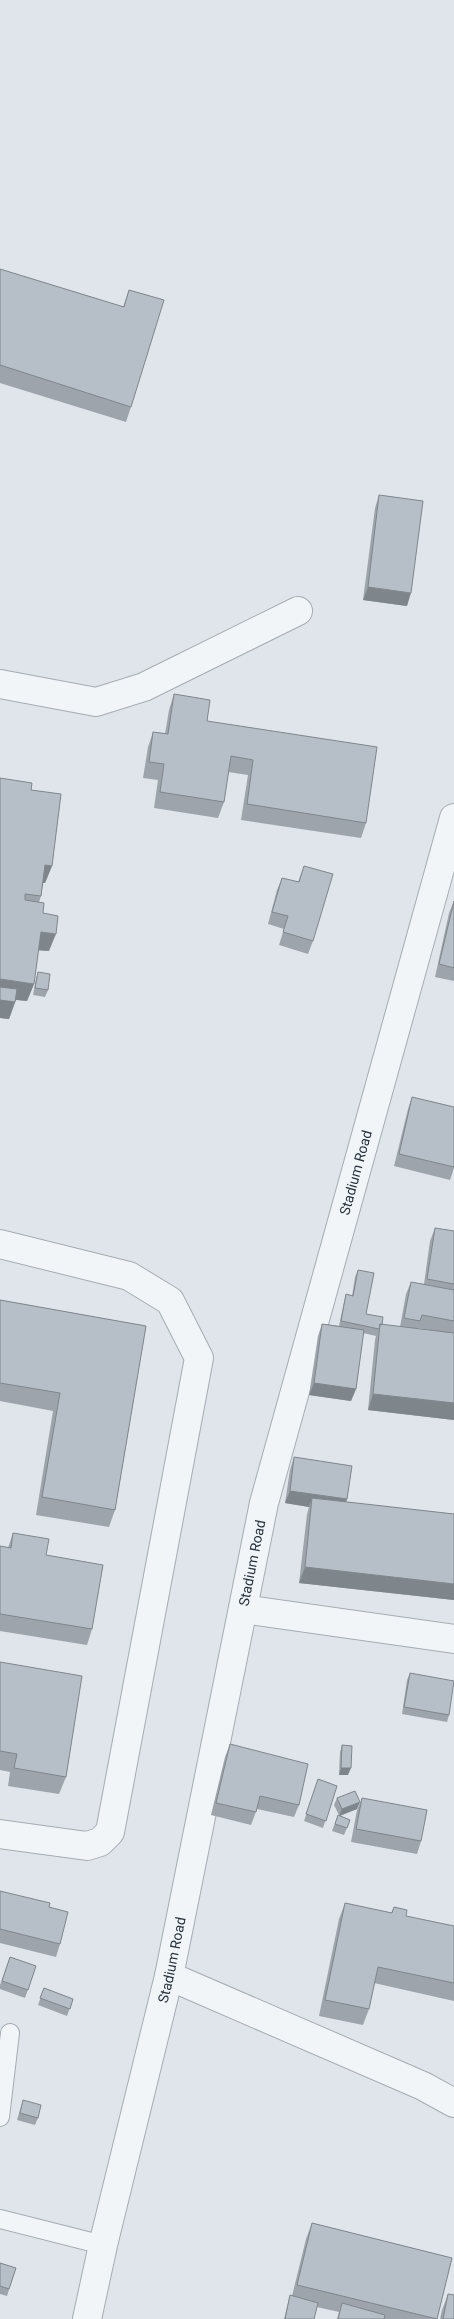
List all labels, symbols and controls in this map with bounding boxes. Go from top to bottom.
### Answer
street label: Stadium Road [336,1128,375,1217]
street label: Stadium Road [236,1518,268,1607]
street label: Stadium Road [155,1916,189,2005]

